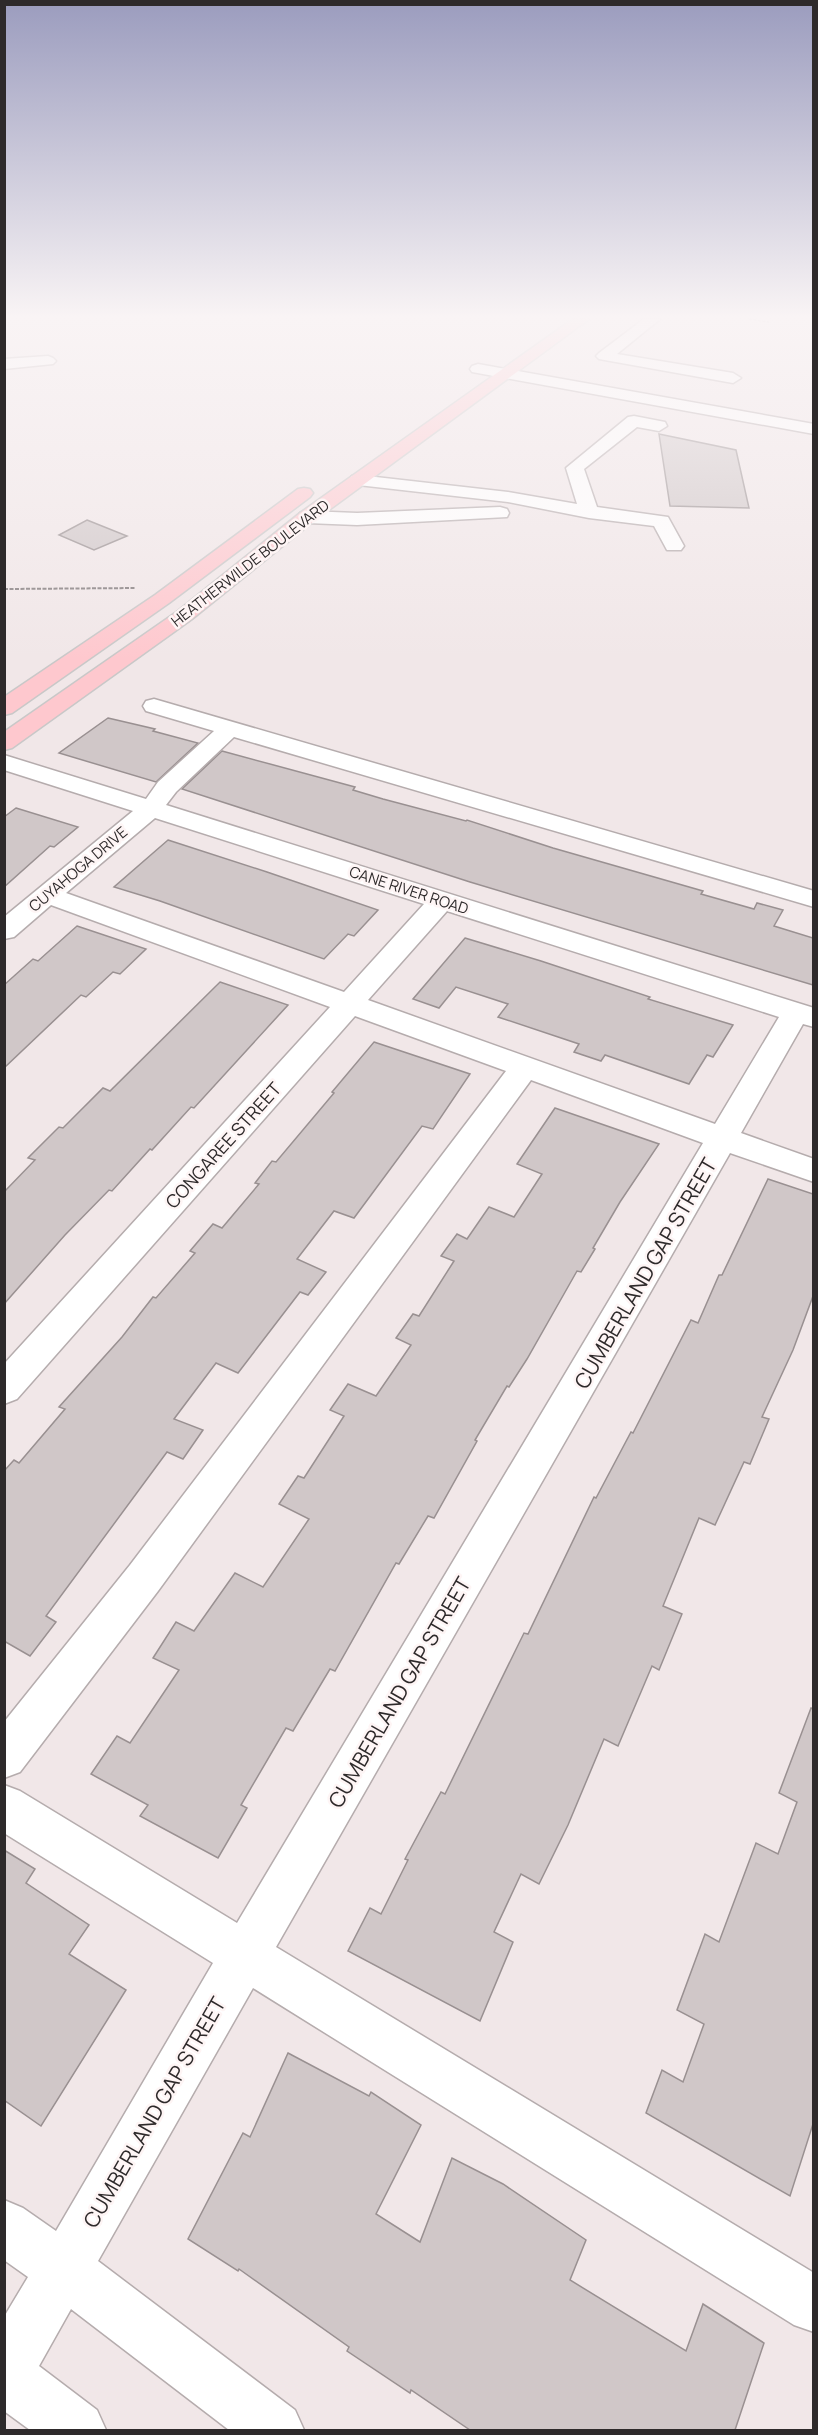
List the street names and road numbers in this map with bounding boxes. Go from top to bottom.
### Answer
street label: HEATHERWILDE BOULEVARD [167,495,333,631]
street label: CUYAHOGA DRIVE [24,822,132,916]
street label: CANE RIVER ROAD [347,861,471,919]
street label: CONGAREE STREET [160,1077,286,1213]
street label: CUMBERLAND GAP STREET [567,1152,723,1393]
street label: CUMBERLAND GAP STREET [321,1571,477,1812]
street label: CUMBERLAND GAP STREET [76,1991,232,2232]

